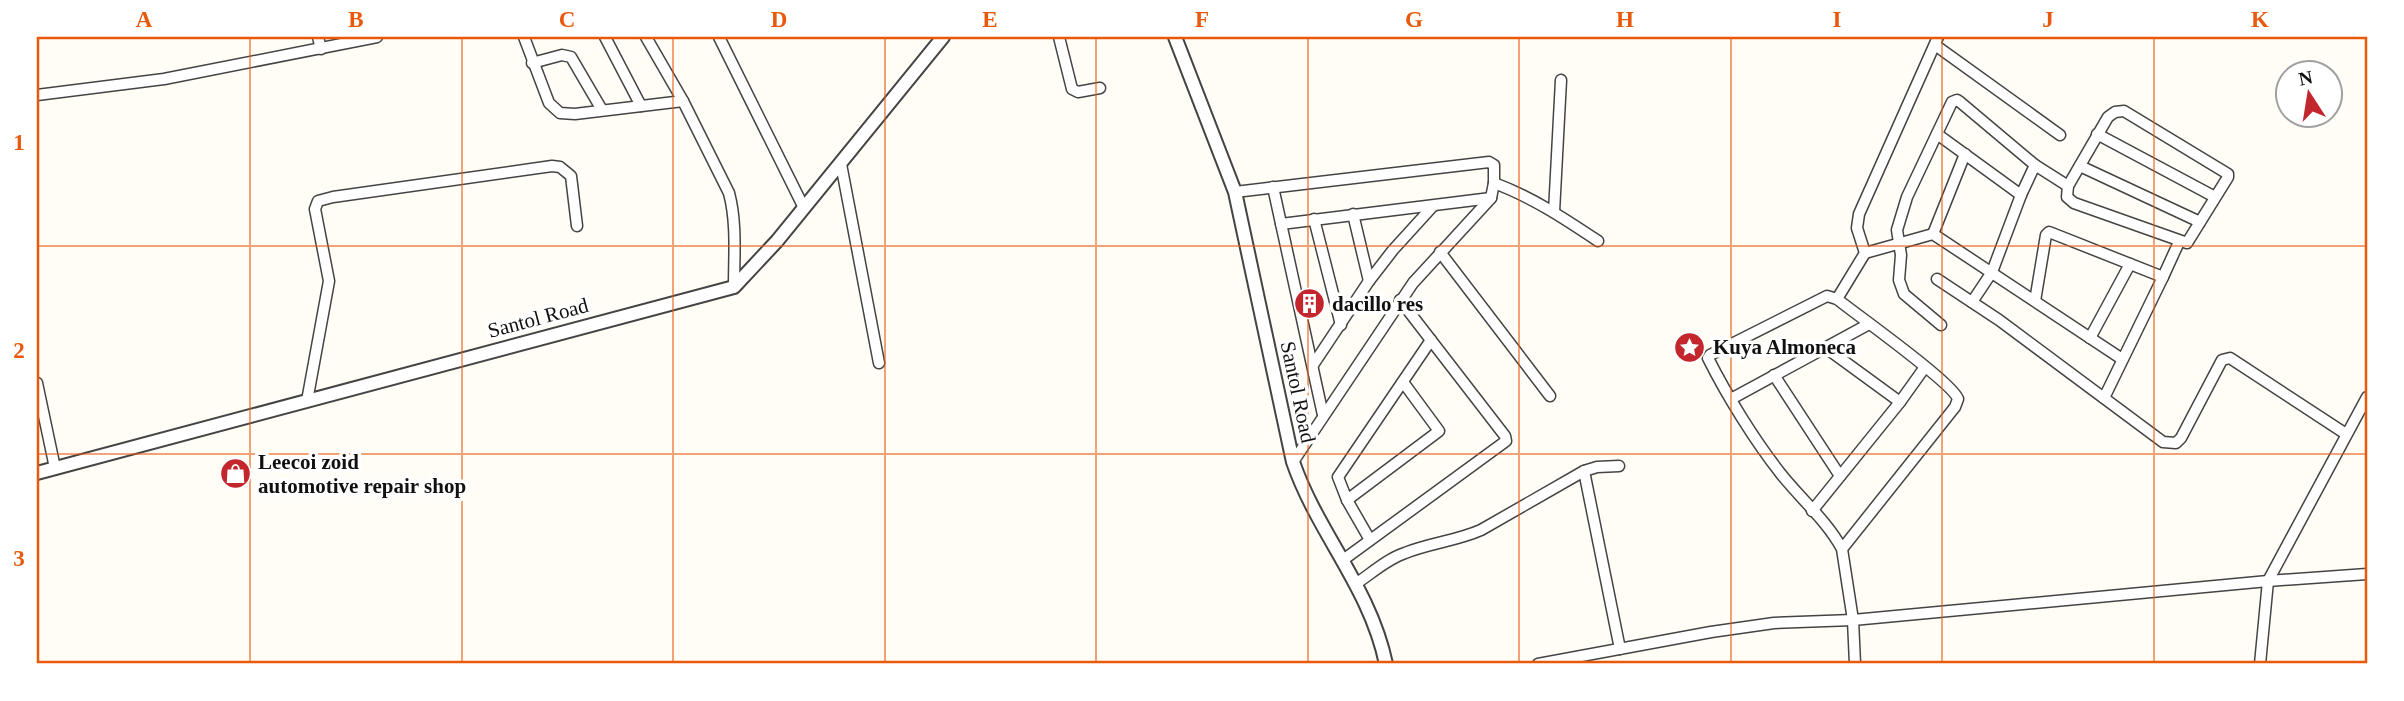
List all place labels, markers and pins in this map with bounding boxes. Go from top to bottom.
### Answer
building icon: dacillo res [1292,287,1326,321]
place label: dacillo res [1332,292,1423,316]
place icon: Kuya Almoneca [1673,330,1707,364]
place label: Kuya Almoneca [1713,335,1856,359]
place label: Leecoi zoid automotive repair shop [258,450,466,498]
shop icon: Leecoi zoid automotive repair shop [218,457,252,491]

